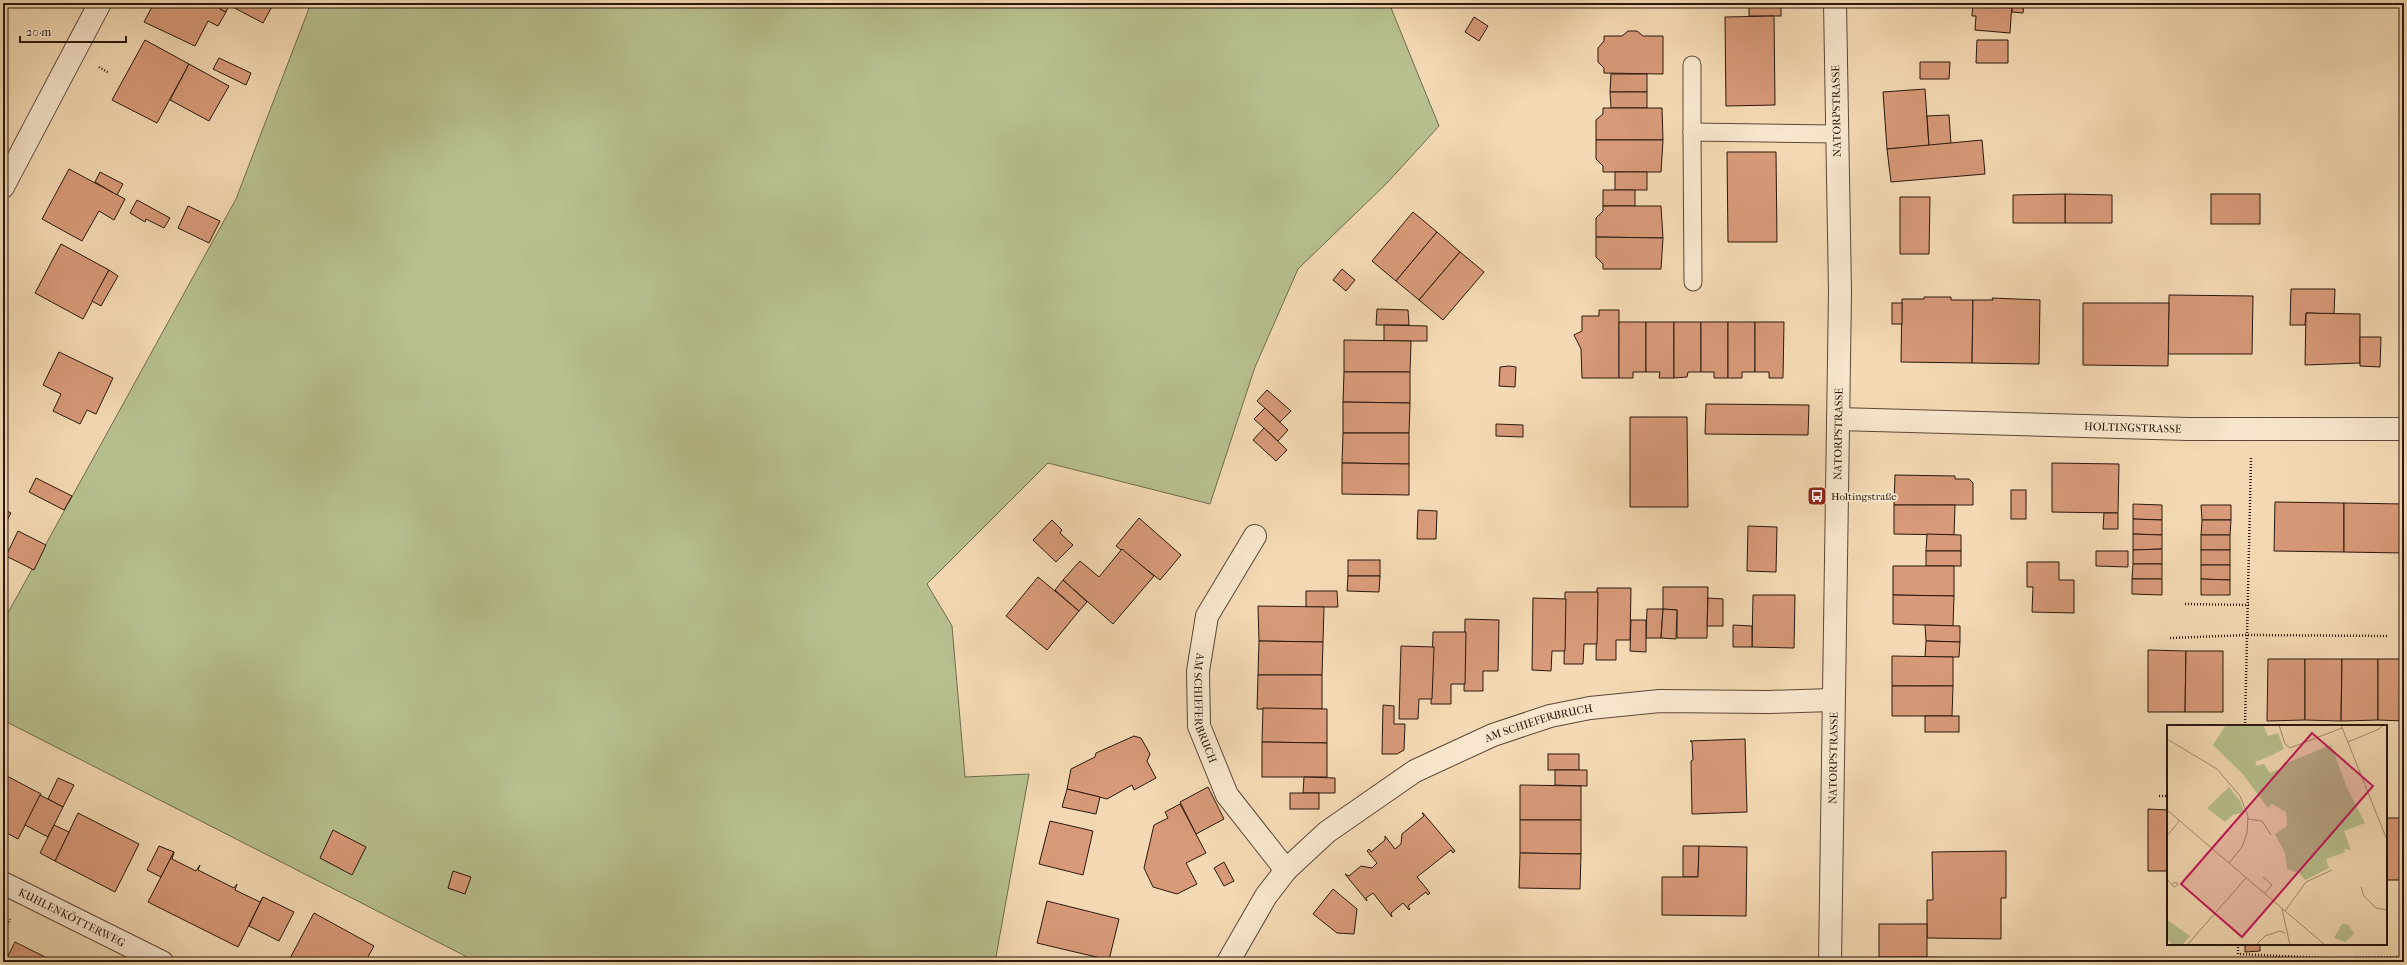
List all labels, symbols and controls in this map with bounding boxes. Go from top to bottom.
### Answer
scale bar [20,18,126,44]
text: 20 m [26,25,51,39]
street label: NATORPSTRASSE [1829,65,1844,157]
street label: NATORPSTRASSE [1831,388,1846,480]
street label: HOLTINGSTRASSE [2084,420,2182,436]
bus stop icon: Holtingstraße [1806,485,1828,507]
place label: Holtingstraße [1831,490,1897,503]
street label: AM SCHIEFERBRUCH [1191,651,1219,765]
street label: AM SCHIEFERBRUCH [1481,702,1594,746]
street label: NATORPSTRASSE [1826,712,1841,804]
inset map [2167,725,2387,945]
street label: KUHLENKÖTTERWEG [16,886,127,950]

